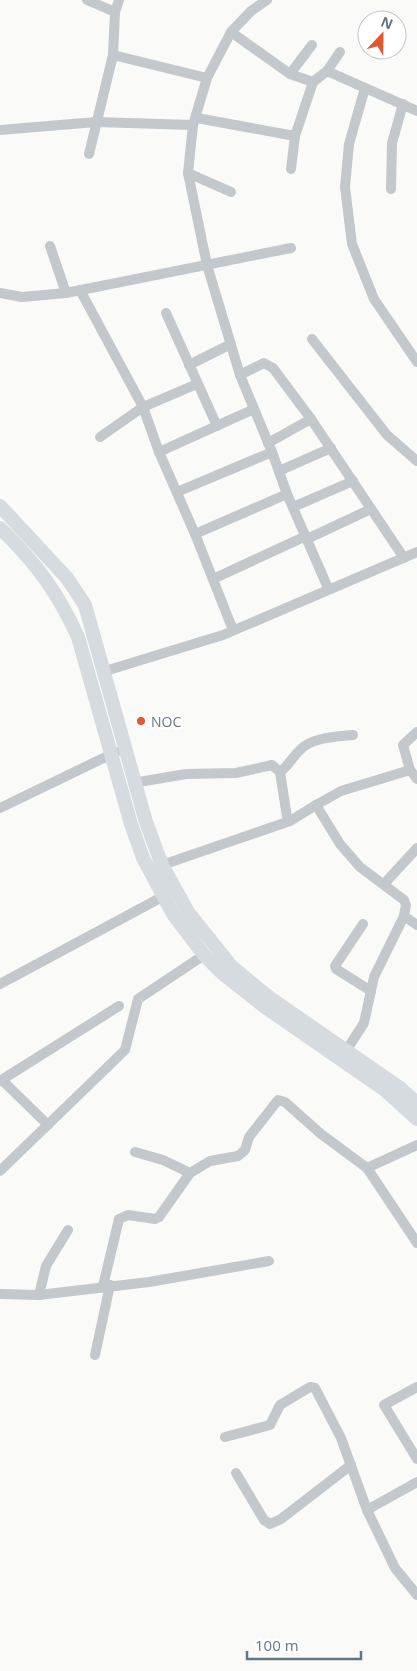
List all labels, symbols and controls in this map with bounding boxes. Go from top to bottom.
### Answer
north arrow [357,10,407,60]
text: N [378,12,396,33]
place label: NOC [151,712,181,731]
marker: NOC [135,715,147,727]
scale bar [247,1628,361,1660]
text: 100 m [255,1635,299,1655]

